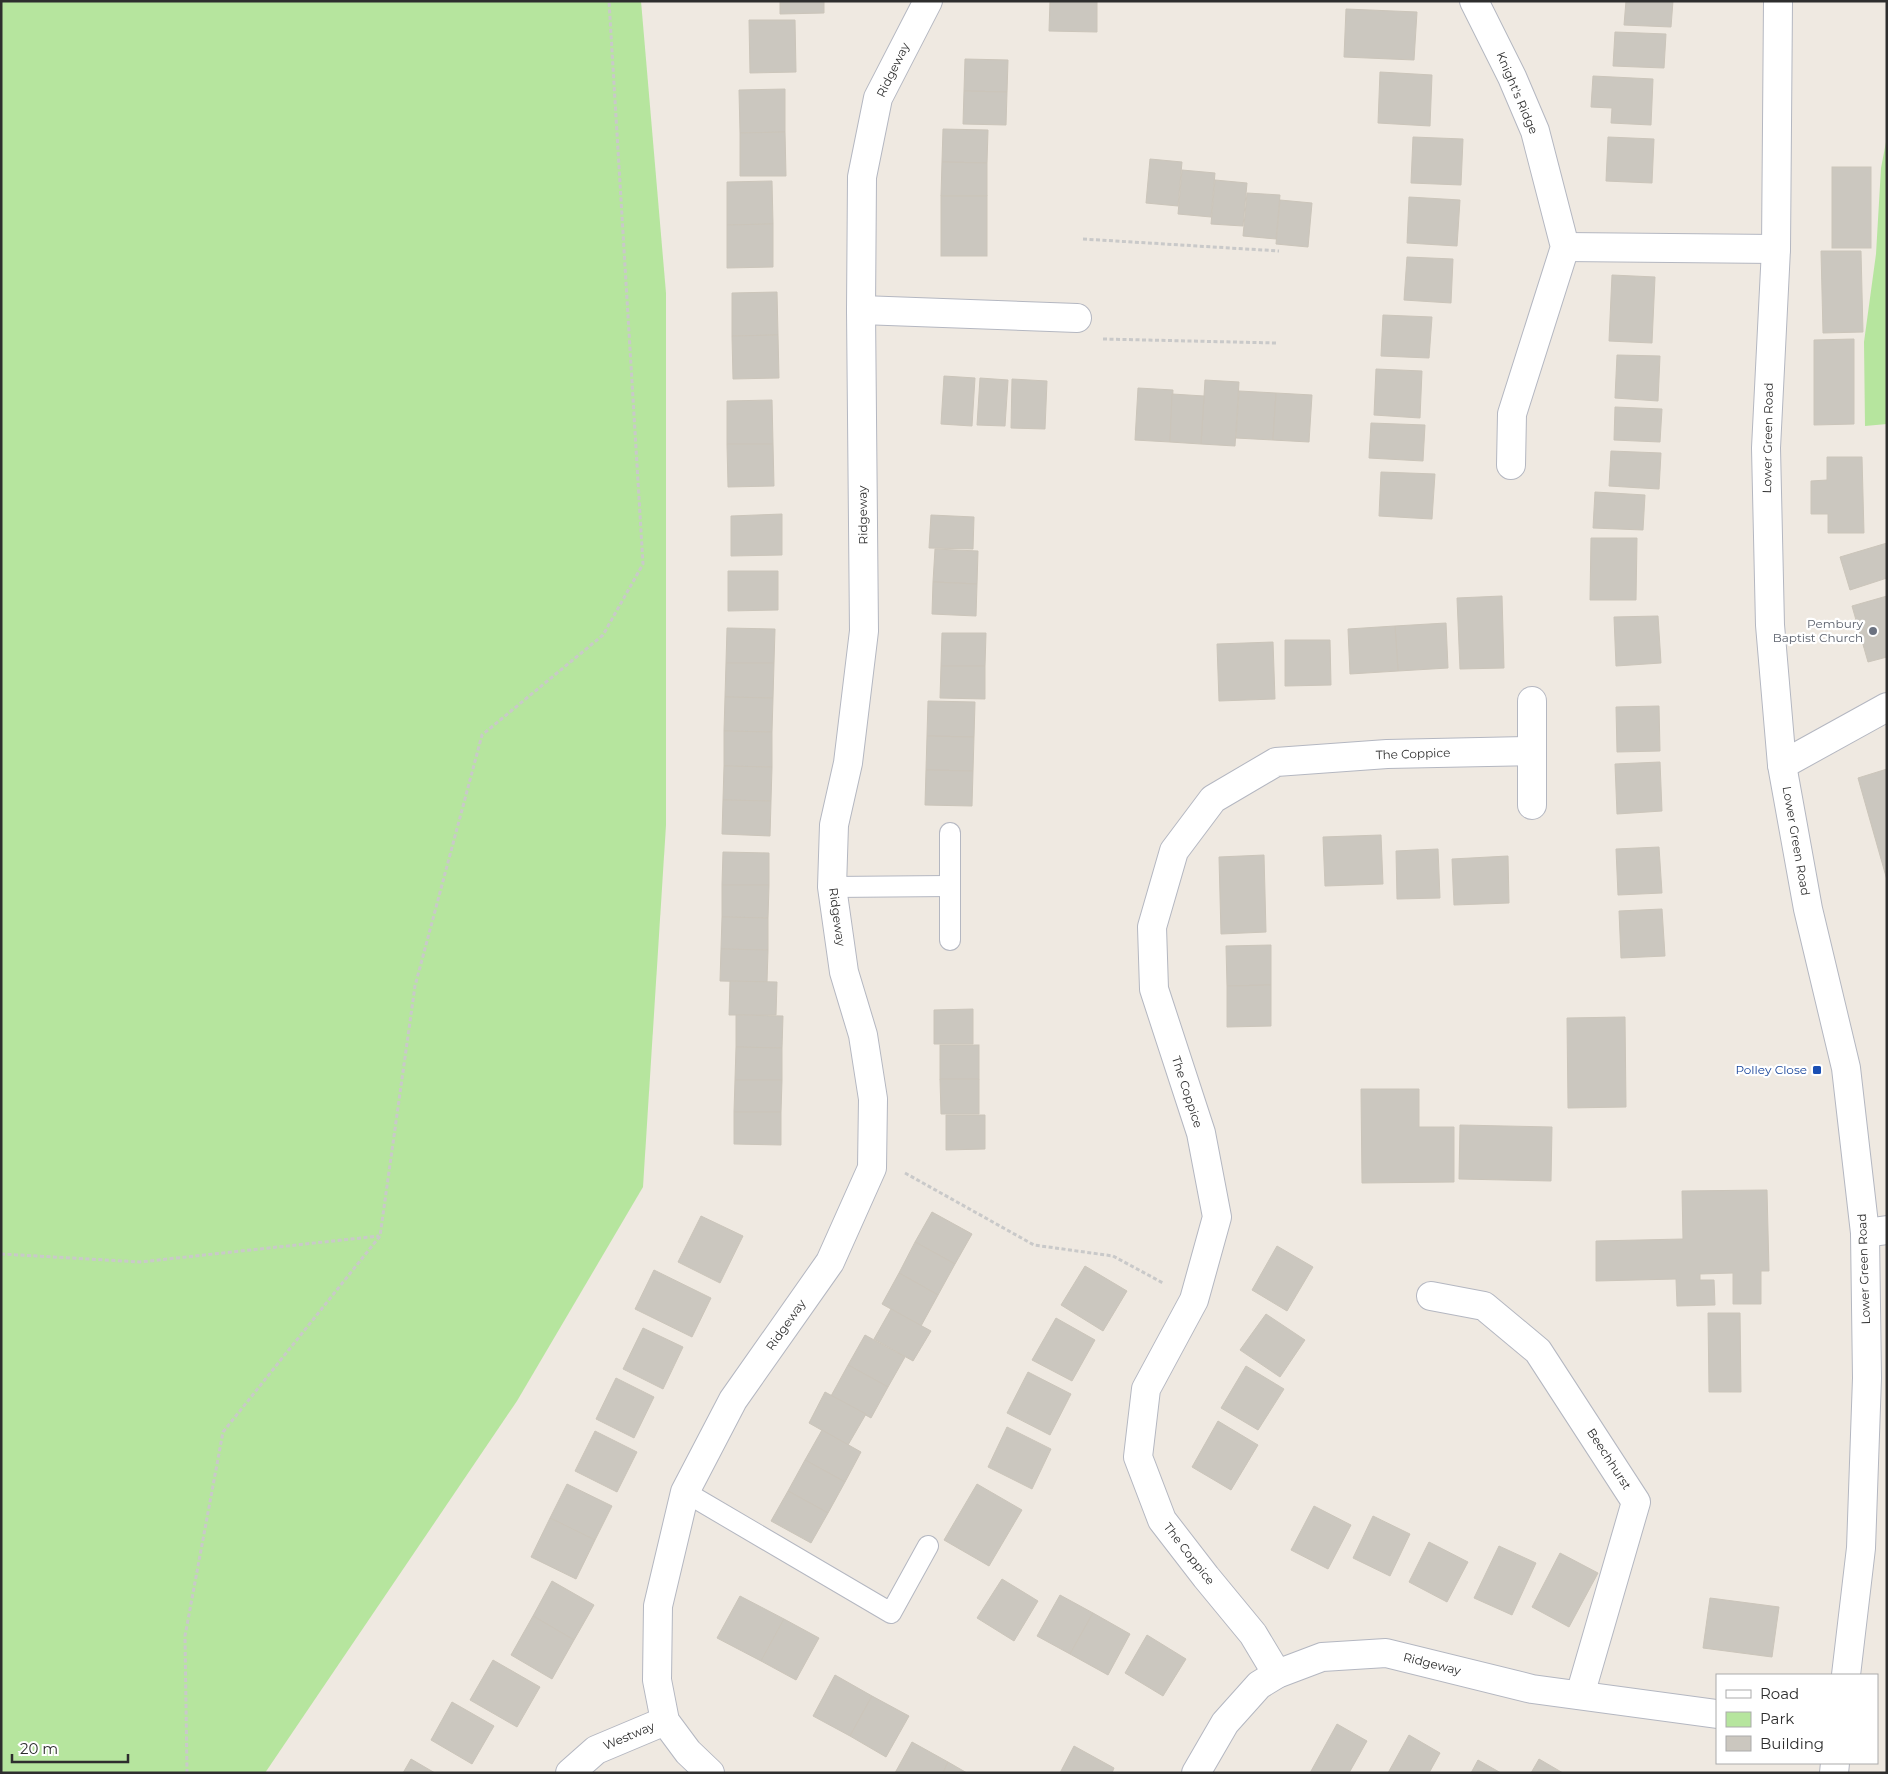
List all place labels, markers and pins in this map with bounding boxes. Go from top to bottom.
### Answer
place label: Pembury Baptist Church [1773,616,1863,645]
marker: Pembury Baptist Church [1867,625,1879,637]
place label: Polley Close [1735,1062,1807,1077]
marker: Polley Close [1811,1064,1823,1076]

